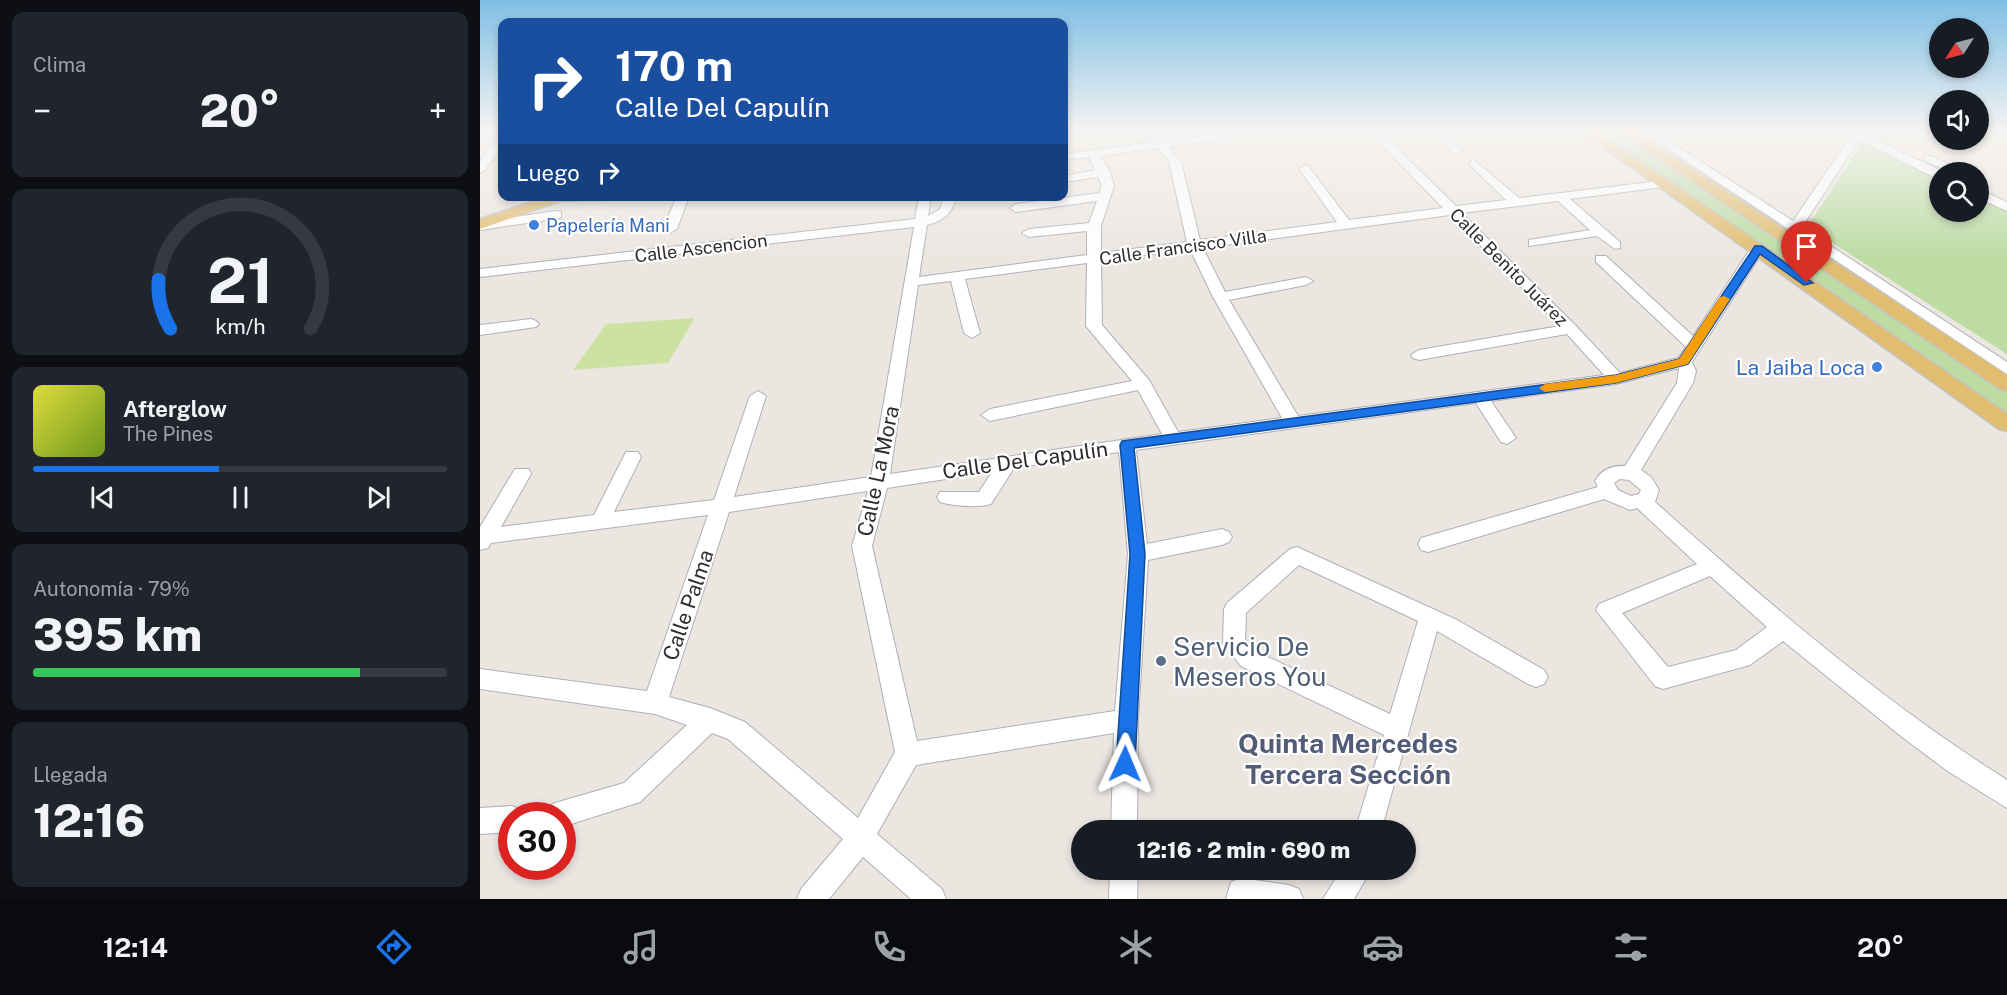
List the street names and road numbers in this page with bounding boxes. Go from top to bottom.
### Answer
street label: Calle Benito Juárez [1446,204,1572,330]
street label: Calle Francisco Villa [1098,225,1268,269]
street label: Calle Ascencion [633,229,769,267]
street label: Calle La Mora [852,403,904,539]
street label: Calle Del Capulín [941,436,1109,484]
street label: Calle Palma [657,546,719,664]

